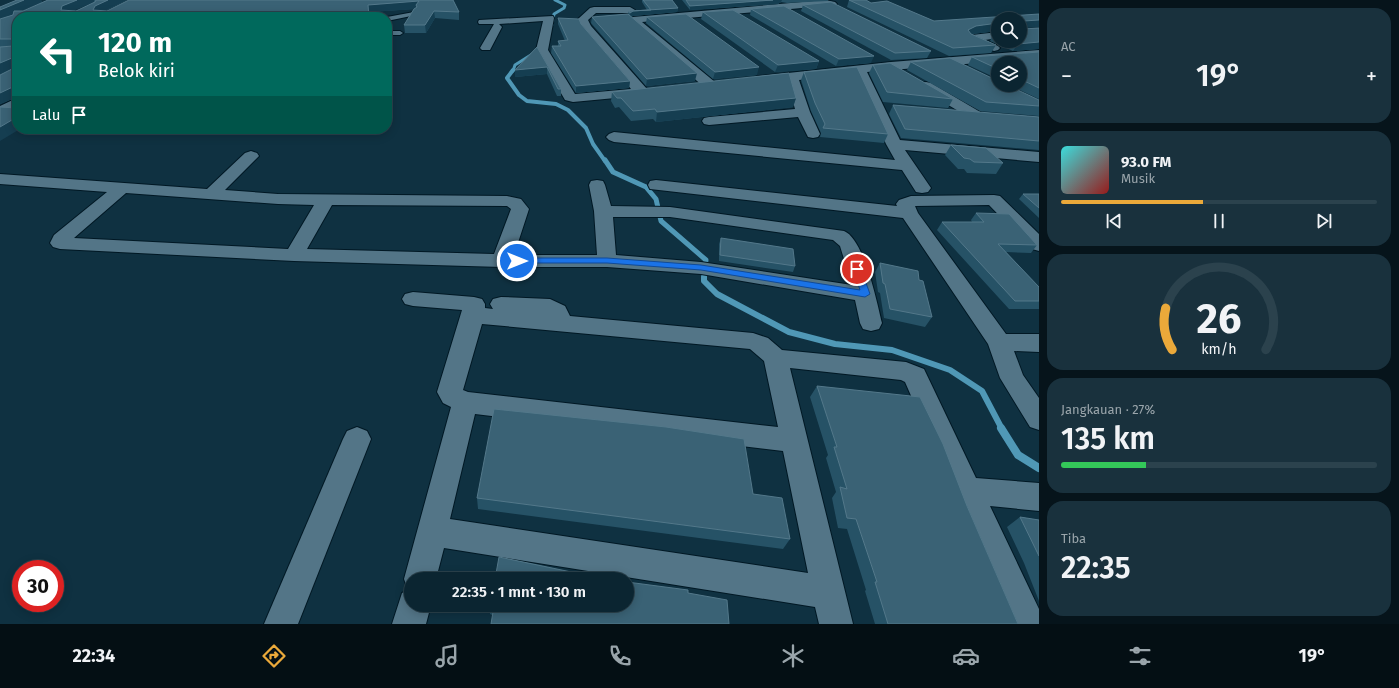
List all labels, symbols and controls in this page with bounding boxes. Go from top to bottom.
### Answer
map controls [991,12,1027,92]
button: search [991,12,1027,48]
text: 120 m [98,26,172,59]
icon: left [32,28,84,80]
text: AC [1061,39,1076,54]
button: layers [991,56,1027,92]
text: 19° [1196,58,1242,94]
text: Belok kiri [98,60,175,82]
text: − [1061,63,1072,90]
text: + [1366,63,1377,90]
icon: arrive [68,104,90,126]
text: Lalu [32,106,60,124]
text: 93.0 FM [1121,153,1171,171]
text: Musik [1121,171,1155,186]
icon: previous [1103,210,1125,232]
icon: pause [1208,210,1230,232]
icon: next [1313,210,1335,232]
position arrow [496,240,538,282]
pin [840,252,874,286]
icon: arrive [846,258,868,280]
text: 26 [1197,294,1241,344]
text: km/h [1201,341,1237,358]
text: Jangkauan · 27% [1061,402,1155,417]
text: 135 km [1061,421,1155,457]
text: Tiba [1061,531,1086,546]
text: 22:35 [1061,550,1131,586]
speed limit sign: 30 [12,560,64,612]
text: 22:35 · 1 mnt · 130 m [452,583,586,601]
icon: directions [260,642,288,670]
icon: music [433,642,461,670]
icon: phone [606,642,634,670]
icon: climate [779,642,807,670]
icon: car [952,642,980,670]
icon: filters [1126,642,1154,670]
text: 22:34 [73,645,115,667]
text: 19° [1299,645,1326,667]

